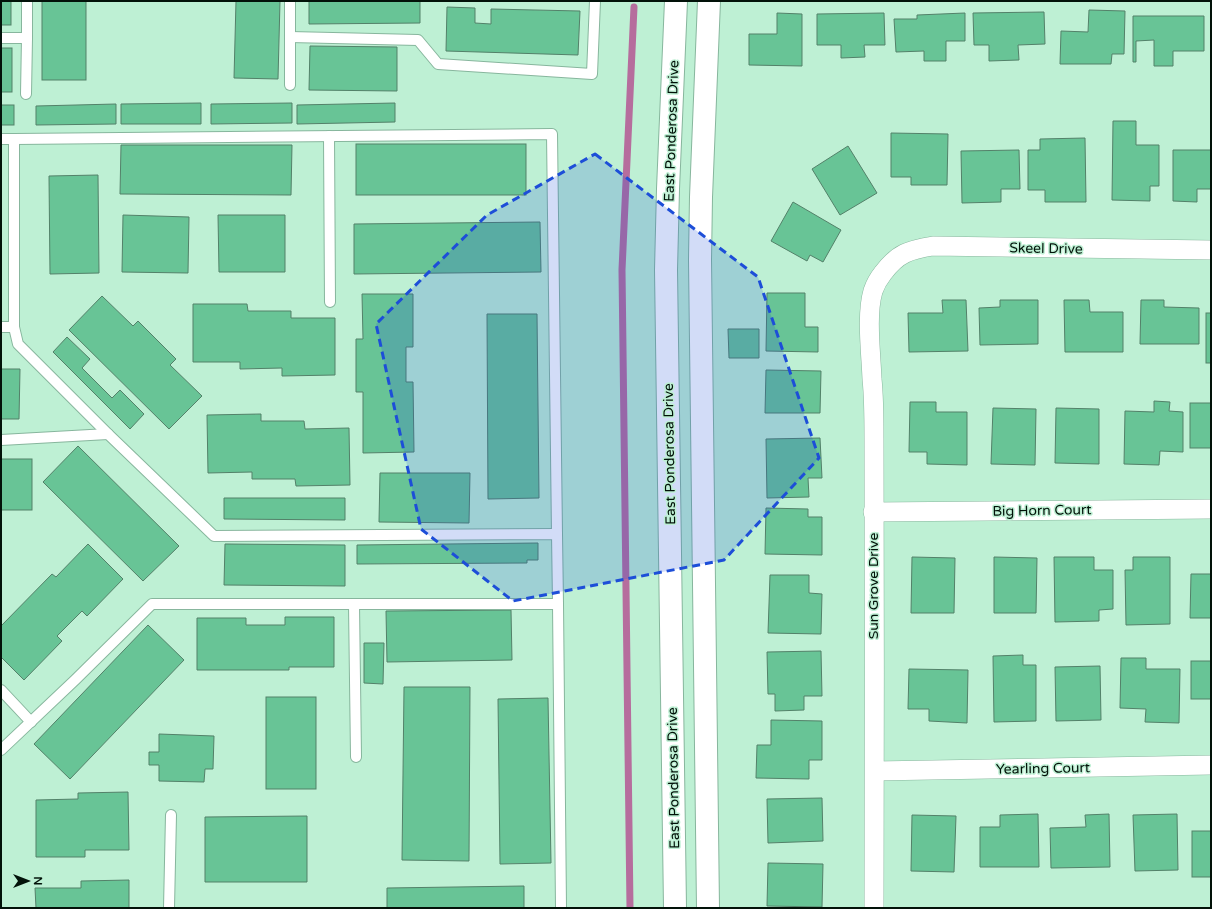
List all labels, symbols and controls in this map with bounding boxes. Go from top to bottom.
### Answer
street label: East Ponderosa Drive [661,60,682,202]
street label: Skeel Drive [1009,239,1083,258]
street label: East Ponderosa Drive [660,383,679,525]
street label: Big Horn Court [992,501,1092,520]
street label: Sun Grove Drive [865,533,882,639]
street label: East Ponderosa Drive [664,707,683,849]
street label: Yearling Court [996,759,1091,778]
north arrow [8,861,48,901]
text: N [31,877,44,885]

